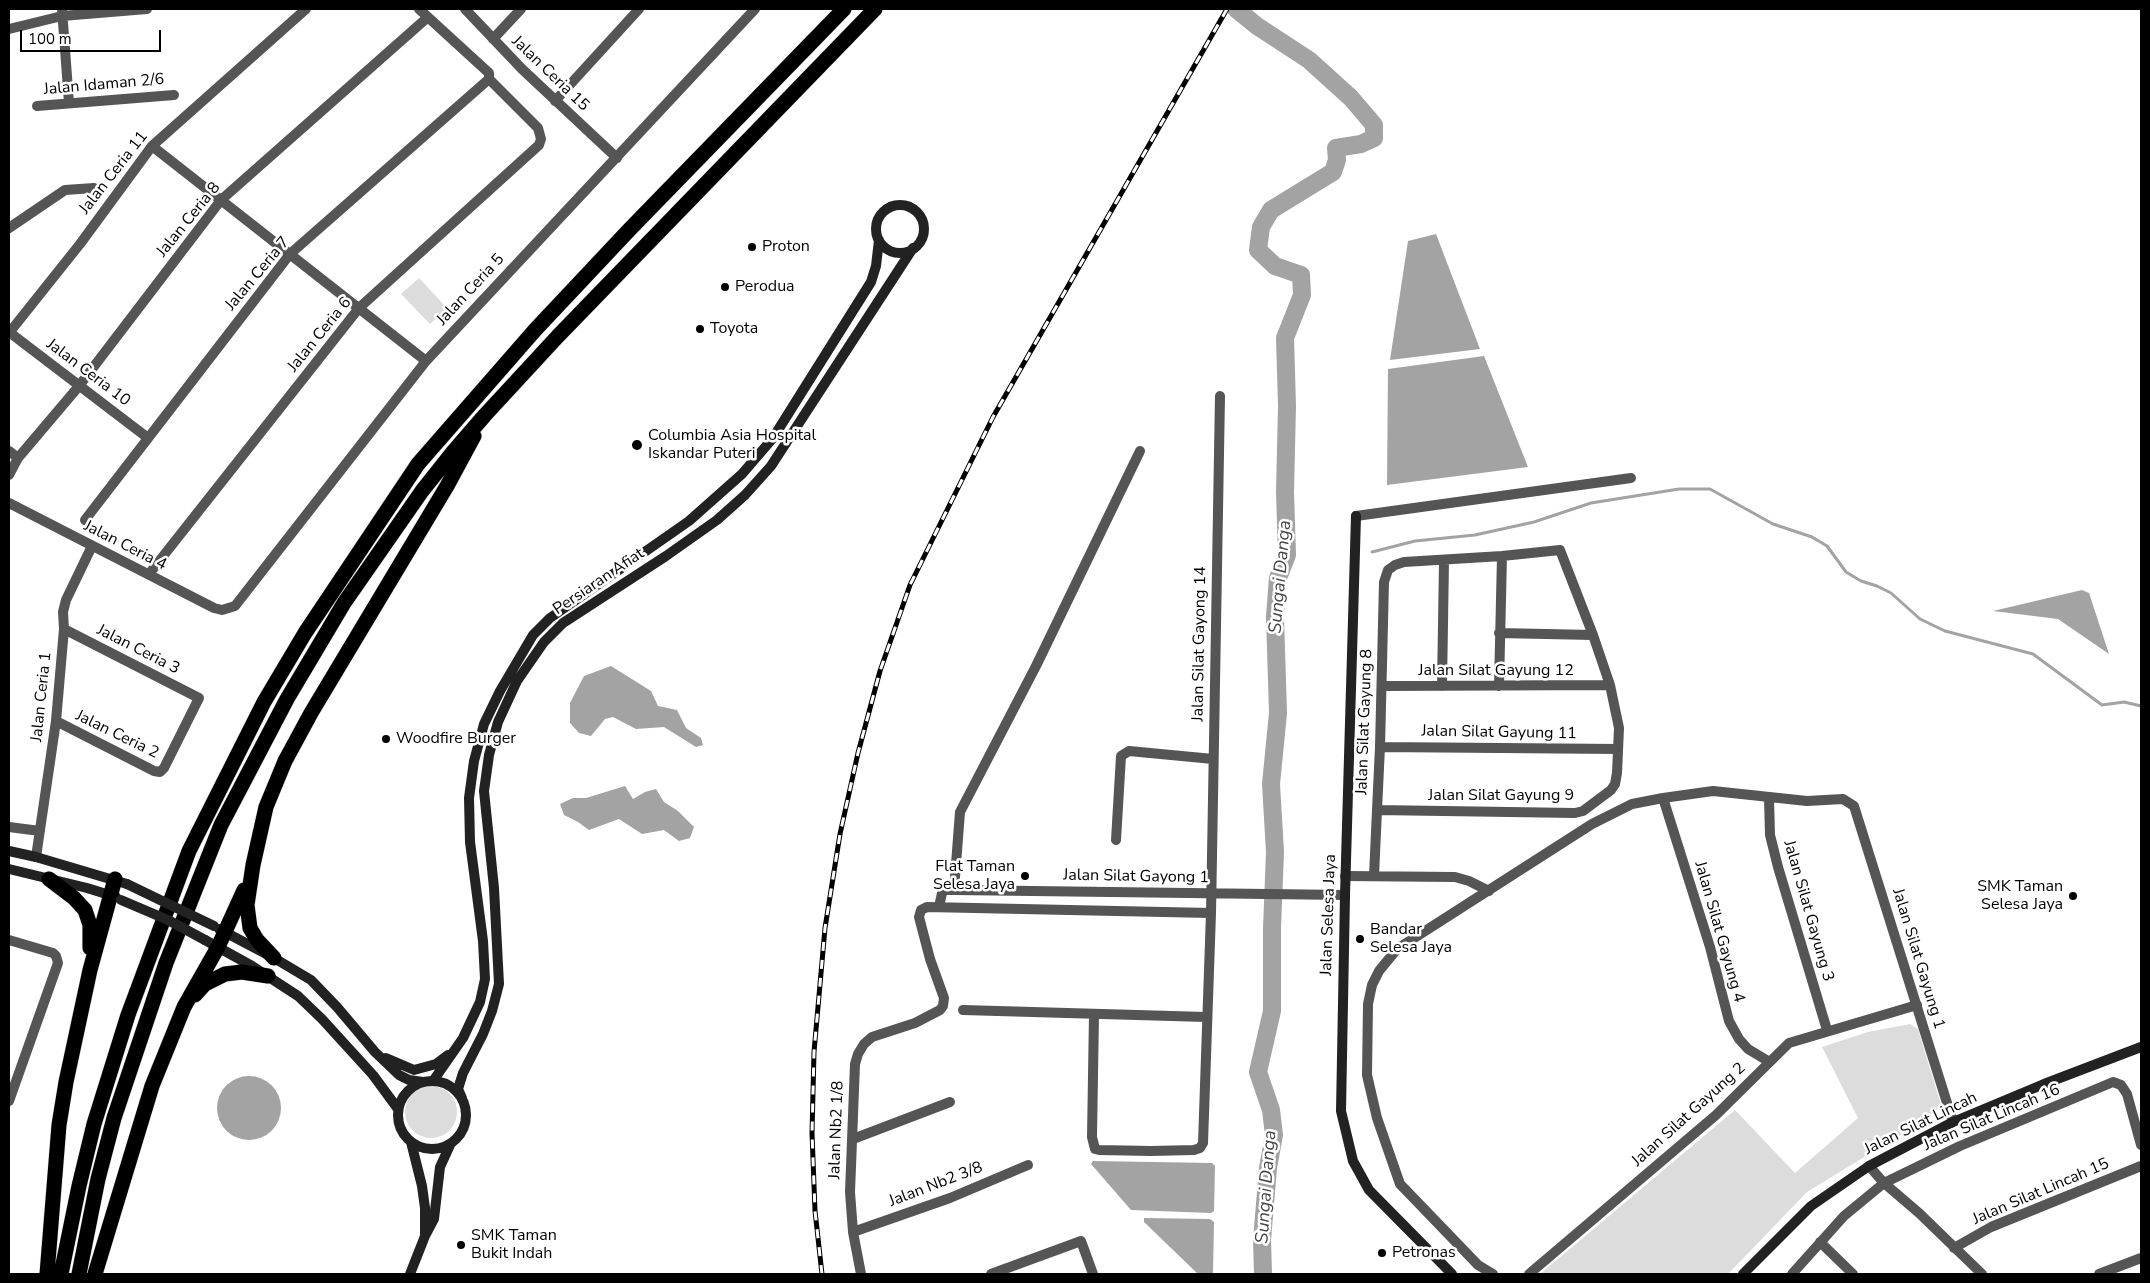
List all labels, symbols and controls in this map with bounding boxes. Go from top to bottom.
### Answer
scale bar [22,20,164,52]
text: 100 m [28,29,72,49]
street label: Jalan Ceria 15 [507,32,593,116]
street label: Jalan Idaman 2/6 [43,70,165,100]
street label: Jalan Ceria 11 [76,128,152,218]
street label: Jalan Ceria 8 [153,179,225,261]
street label: Jalan Ceria 7 [222,233,294,315]
place label: Proton [762,237,810,257]
marker: Proton [746,241,758,253]
street label: Jalan Ceria 5 [433,250,509,330]
place label: Perodua [735,277,795,297]
marker: Perodua [719,281,731,293]
street label: Jalan Ceria 6 [284,294,356,376]
place label: Toyota [710,319,758,339]
marker: Toyota [694,323,706,335]
street label: Jalan Ceria 10 [42,335,134,411]
place label: Columbia Asia Hospital Iskandar Puteri [648,426,816,464]
marker: Columbia Asia Hospital Iskandar Puteri [630,438,644,452]
street label: Jalan Ceria 4 [80,517,170,575]
water label: Sungai Danga [1265,520,1297,634]
street label: Persiaran Afiat [550,544,648,620]
street label: Jalan Silat Gayong 14 [1189,566,1211,722]
street label: Jalan Ceria 3 [93,621,183,679]
street label: Jalan Silat Gayung 8 [1353,649,1377,795]
street label: Jalan Ceria 1 [28,651,56,743]
street label: Jalan Silat Gayung 12 [1418,661,1574,681]
street label: Jalan Ceria 2 [72,707,162,763]
street label: Jalan Silat Gayung 11 [1421,722,1577,744]
place label: Woodfire Burger [396,729,516,749]
marker: Woodfire Burger [380,733,392,745]
street label: Jalan Silat Gayung 9 [1428,786,1574,806]
street label: Jalan Silat Gayung 3 [1779,838,1837,984]
street label: Jalan Selesa Jaya [1317,854,1341,976]
place label: Flat Taman Selesa Jaya [933,857,1015,895]
street label: Jalan Silat Gayung 4 [1690,859,1748,1005]
street label: Jalan Silat Gayong 1 [1063,866,1209,888]
marker: Flat Taman Selesa Jaya [1019,870,1031,882]
place label: SMK Taman Selesa Jaya [1977,877,2063,915]
street label: Jalan Silat Gayung 1 [1887,886,1949,1032]
marker: SMK Taman Selesa Jaya [2067,890,2079,902]
place label: Bandar Selesa Jaya [1370,920,1452,958]
marker: Bandar Selesa Jaya [1354,933,1366,945]
street label: Jalan Silat Gayung 2 [1628,1059,1750,1171]
street label: Jalan Nb2 1/8 [826,1080,848,1180]
street label: Jalan Silat Lincah 16 [1921,1081,2063,1155]
street label: Jalan Silat Lincah [1862,1088,1980,1160]
water label: Sungai Danga [1252,1130,1282,1244]
street label: Jalan Silat Lincah 15 [1970,1155,2112,1229]
street label: Jalan Nb2 3/8 [886,1158,986,1212]
place label: SMK Taman Bukit Indah [471,1226,557,1264]
marker: SMK Taman Bukit Indah [455,1239,467,1251]
place label: Petronas [1392,1243,1456,1263]
marker: Petronas [1376,1247,1388,1259]

